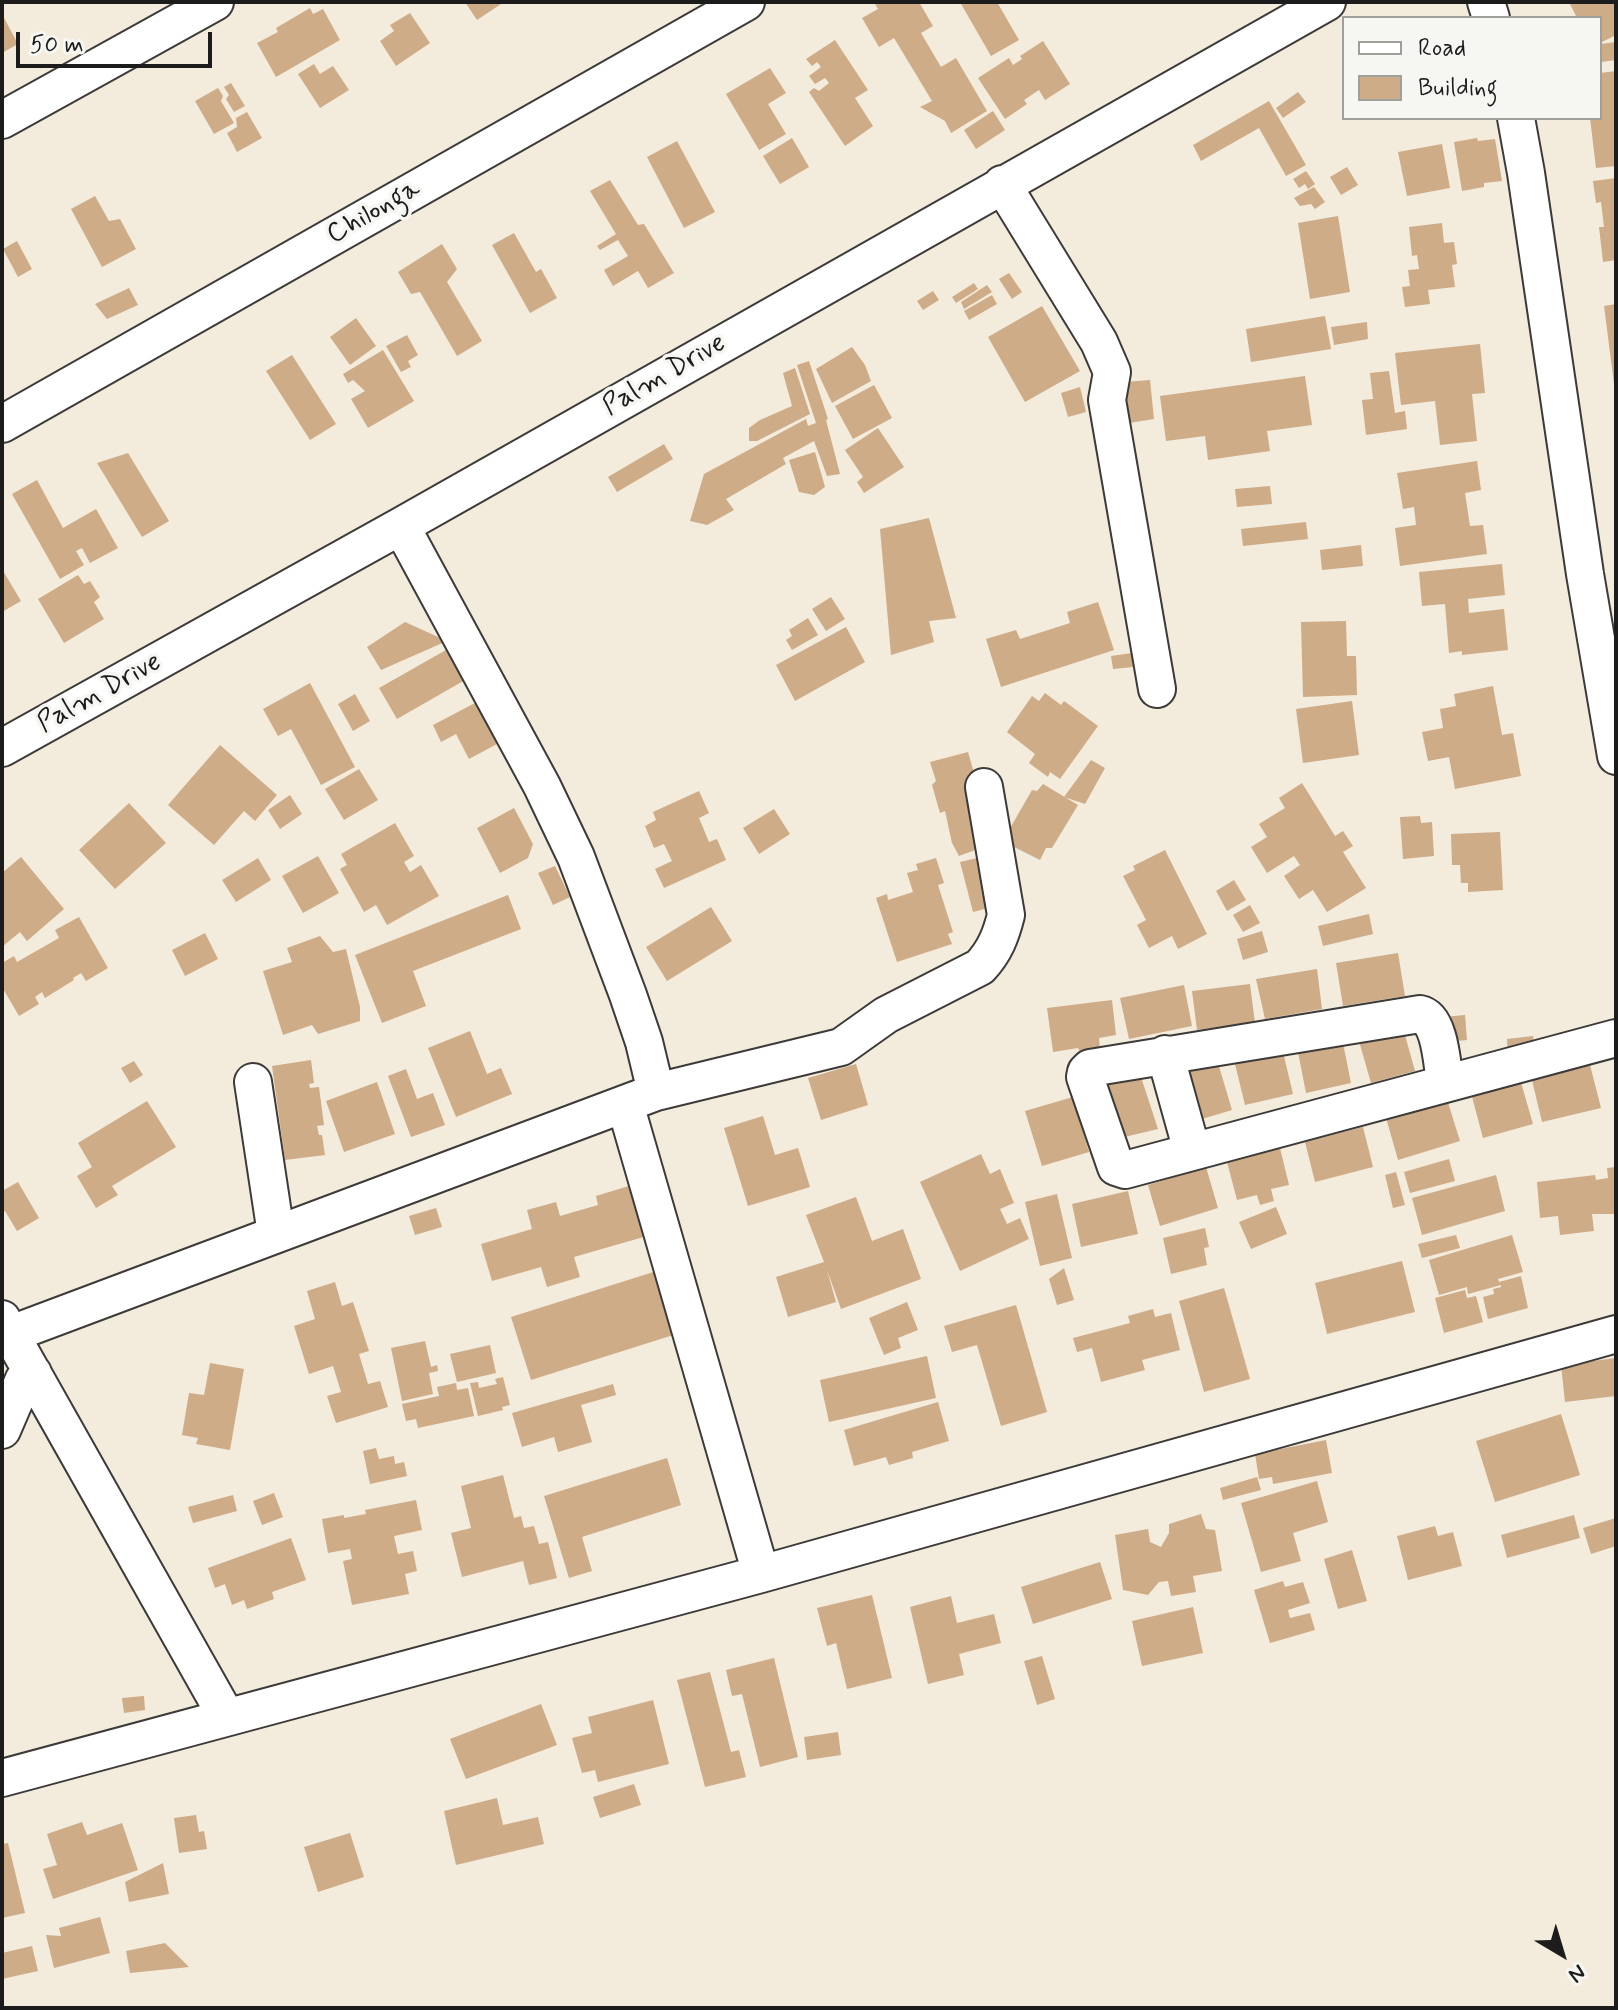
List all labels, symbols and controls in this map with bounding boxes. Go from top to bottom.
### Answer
scale bar [20,16,216,66]
legend [1342,16,1602,120]
text: 50 m [30,30,84,61]
text: Road [1418,33,1466,64]
text: Building [1418,73,1498,104]
street label: Chilonga [321,173,427,253]
street label: Palm Drive [597,327,733,425]
street label: Palm Drive [32,646,168,742]
north arrow [1522,1914,1602,1994]
text: N [1562,1957,1591,1988]

